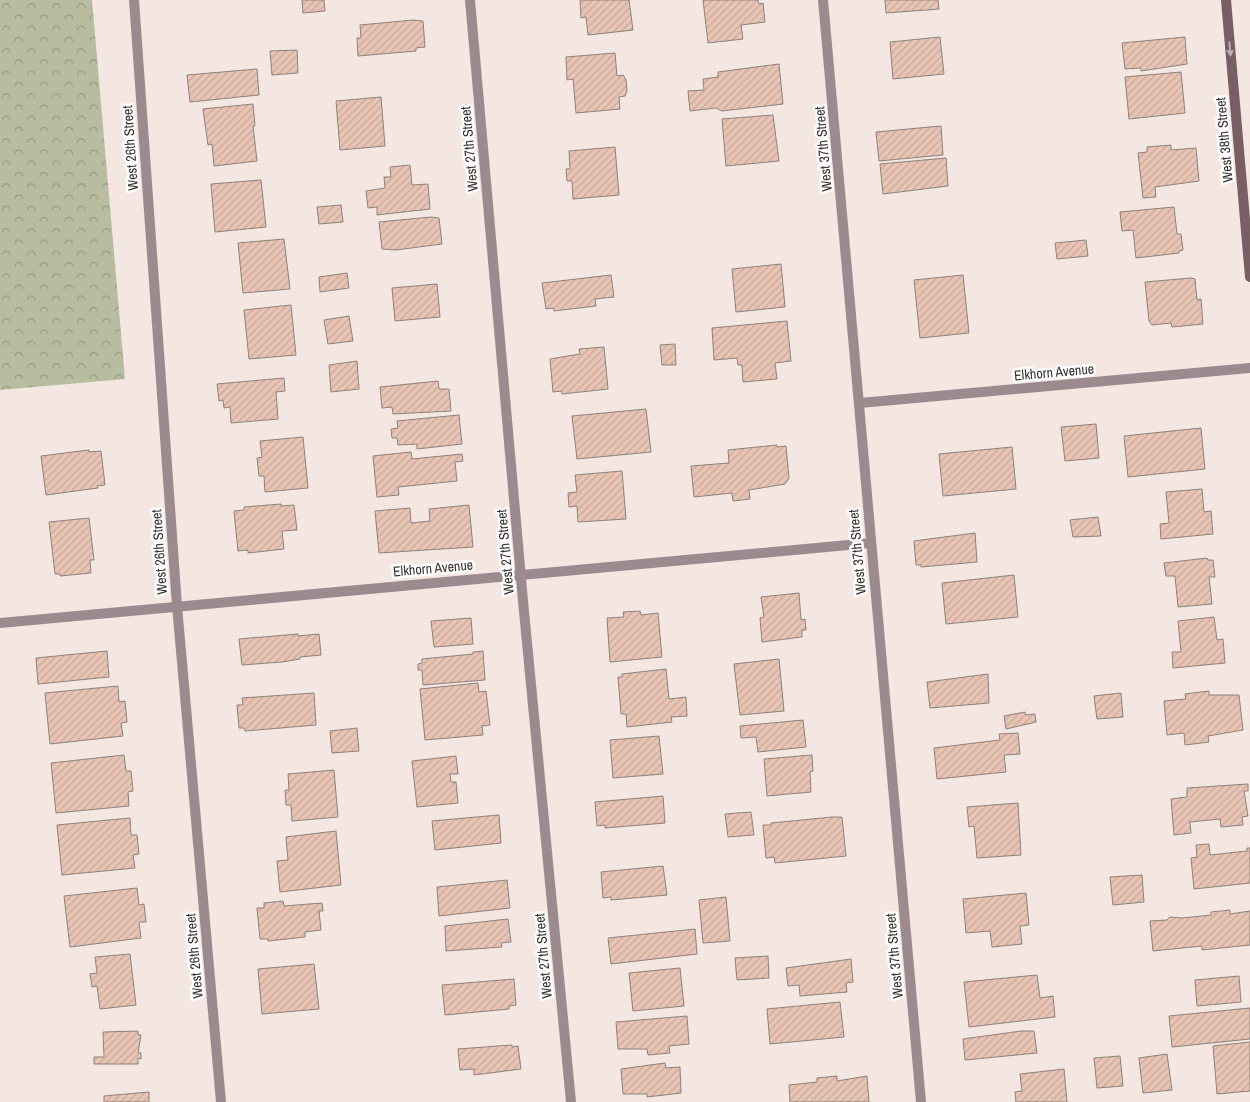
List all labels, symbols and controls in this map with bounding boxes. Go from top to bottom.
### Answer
one-way arrow [1226,41,1234,57]
street label: West 38th Street [1211,97,1237,183]
street label: West 26th Street [118,105,142,191]
street label: West 27th Street [456,106,482,192]
street label: West 37th Street [810,106,836,192]
street label: Elkhorn Avenue [1013,360,1095,384]
street label: West 26th Street [147,509,171,595]
street label: West 27th Street [492,509,518,595]
street label: West 37th Street [844,509,870,595]
street label: Elkhorn Avenue [392,556,474,580]
street label: West 26th Street [181,913,207,999]
street label: West 27th Street [530,913,556,999]
street label: West 37th Street [881,913,907,999]

